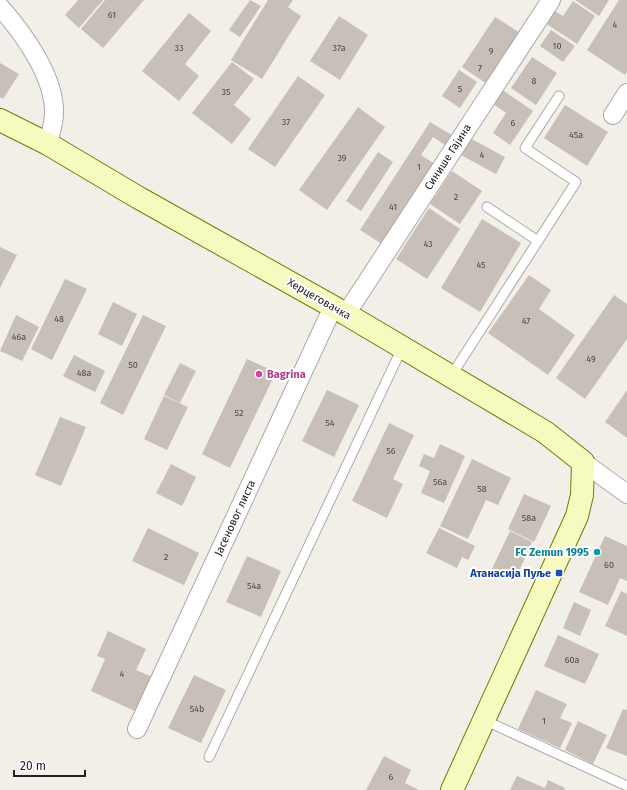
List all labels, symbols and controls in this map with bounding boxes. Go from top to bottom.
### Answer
house number: 61 [108,10,116,20]
house number: 4 [613,20,618,30]
house number: 10 [553,41,561,51]
house number: 33 [175,43,183,53]
house number: 37a [332,43,346,53]
house number: 9 [489,46,494,56]
house number: 7 [478,63,482,73]
house number: 8 [532,76,537,86]
house number: 5 [458,84,463,94]
house number: 35 [221,87,231,97]
house number: 37 [282,117,290,127]
house number: 6 [511,118,516,128]
street label: Синише Гајина [422,122,474,192]
house number: 45a [569,130,583,140]
house number: 4 [480,150,485,160]
house number: 39 [337,153,347,163]
house number: 1 [417,162,421,172]
house number: 2 [454,192,458,202]
house number: 41 [389,202,397,212]
house number: 43 [423,239,433,249]
house number: 45 [476,260,486,270]
street label: Херцеговачка [285,276,353,322]
house number: 48 [54,314,64,324]
house number: 47 [522,316,530,326]
house number: 46a [12,332,26,342]
house number: 49 [586,354,596,364]
house number: 50 [128,360,138,370]
house number: 48a [77,368,91,378]
place label: Bagrina [267,368,306,381]
marker: Bagrina [254,369,264,379]
house number: 52 [235,408,243,418]
house number: 54 [325,418,335,428]
house number: 56 [386,446,396,456]
house number: 56a [433,477,447,487]
street label: Јасеновог листа [212,478,258,558]
house number: 58 [477,484,487,494]
house number: 58a [522,513,536,523]
place label: FC Zemun 1995 [515,546,589,559]
marker: FC Zemun 1995 [592,547,602,557]
house number: 2 [164,552,168,562]
house number: 60 [604,560,614,570]
place label: Атанасија Пуље [469,567,551,580]
marker: Атанасија Пуље [554,568,564,578]
house number: 54a [247,581,261,591]
house number: 60a [565,655,579,665]
house number: 4 [120,669,125,679]
house number: 54b [190,704,204,714]
house number: 1 [542,716,546,726]
scale bar [14,752,85,778]
text: 20 m [20,759,46,773]
house number: 6 [389,772,394,782]

